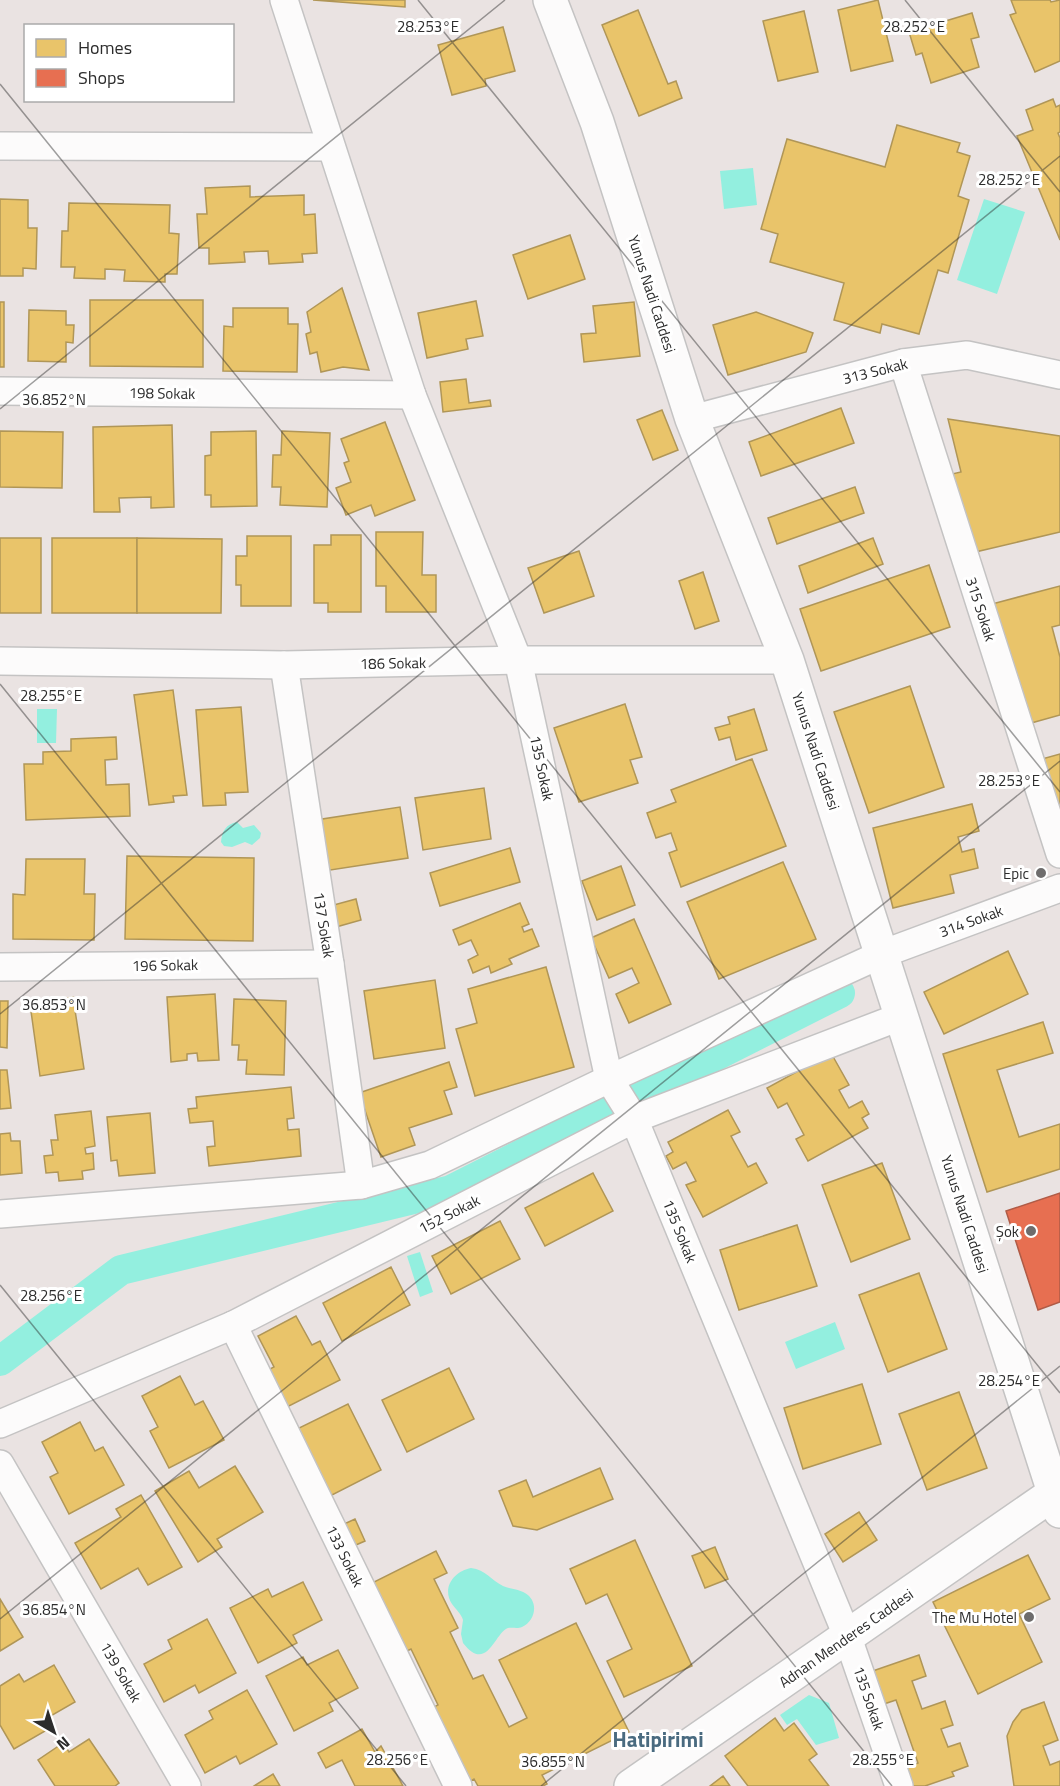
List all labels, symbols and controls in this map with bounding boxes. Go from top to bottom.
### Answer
text: 28.253°E [397,15,459,38]
text: 28.252°E [883,15,945,38]
legend [24,24,234,102]
text: Homes [78,34,132,61]
text: Shops [78,64,125,91]
text: 28.252°E [978,168,1040,191]
street label: Yunus Nadi Caddesi [622,232,682,356]
street label: 313 Sokak [840,352,910,390]
street label: 198 Sokak [129,381,195,405]
text: 36.852°N [22,388,86,411]
street label: 315 Sokak [960,574,1002,644]
street label: 186 Sokak [360,651,426,675]
text: 28.255°E [20,684,82,707]
street label: Yunus Nadi Caddesi [786,689,846,813]
street label: 135 Sokak [524,733,560,803]
text: 28.253°E [978,769,1040,792]
place label: Epic [1003,862,1029,885]
marker: Epic [1034,866,1048,880]
street label: 137 Sokak [307,890,341,960]
street label: 314 Sokak [936,899,1006,943]
street label: 196 Sokak [132,953,198,977]
text: 36.853°N [22,993,86,1016]
street label: Yunus Nadi Caddesi [935,1152,995,1276]
street label: 152 Sokak [414,1189,484,1239]
street label: 135 Sokak [657,1196,703,1266]
place label: Şok [996,1220,1019,1243]
marker: Şok [1024,1224,1038,1238]
text: 28.256°E [20,1284,82,1307]
text: 28.254°E [978,1369,1040,1392]
street label: 133 Sokak [320,1521,370,1591]
street label: Adnan Menderes Caddesi [774,1583,918,1693]
text: 36.854°N [22,1598,86,1621]
place label: The Mu Hotel [932,1606,1017,1629]
marker: The Mu Hotel [1022,1610,1036,1624]
street label: 139 Sokak [94,1638,148,1706]
street label: 135 Sokak [847,1663,891,1733]
north arrow [24,1702,84,1762]
district label: Hatipirimi [612,1723,704,1755]
text: N [52,1731,75,1756]
text: 28.256°E [366,1748,428,1771]
text: 28.255°E [852,1748,914,1771]
text: 36.855°N [521,1750,585,1773]

